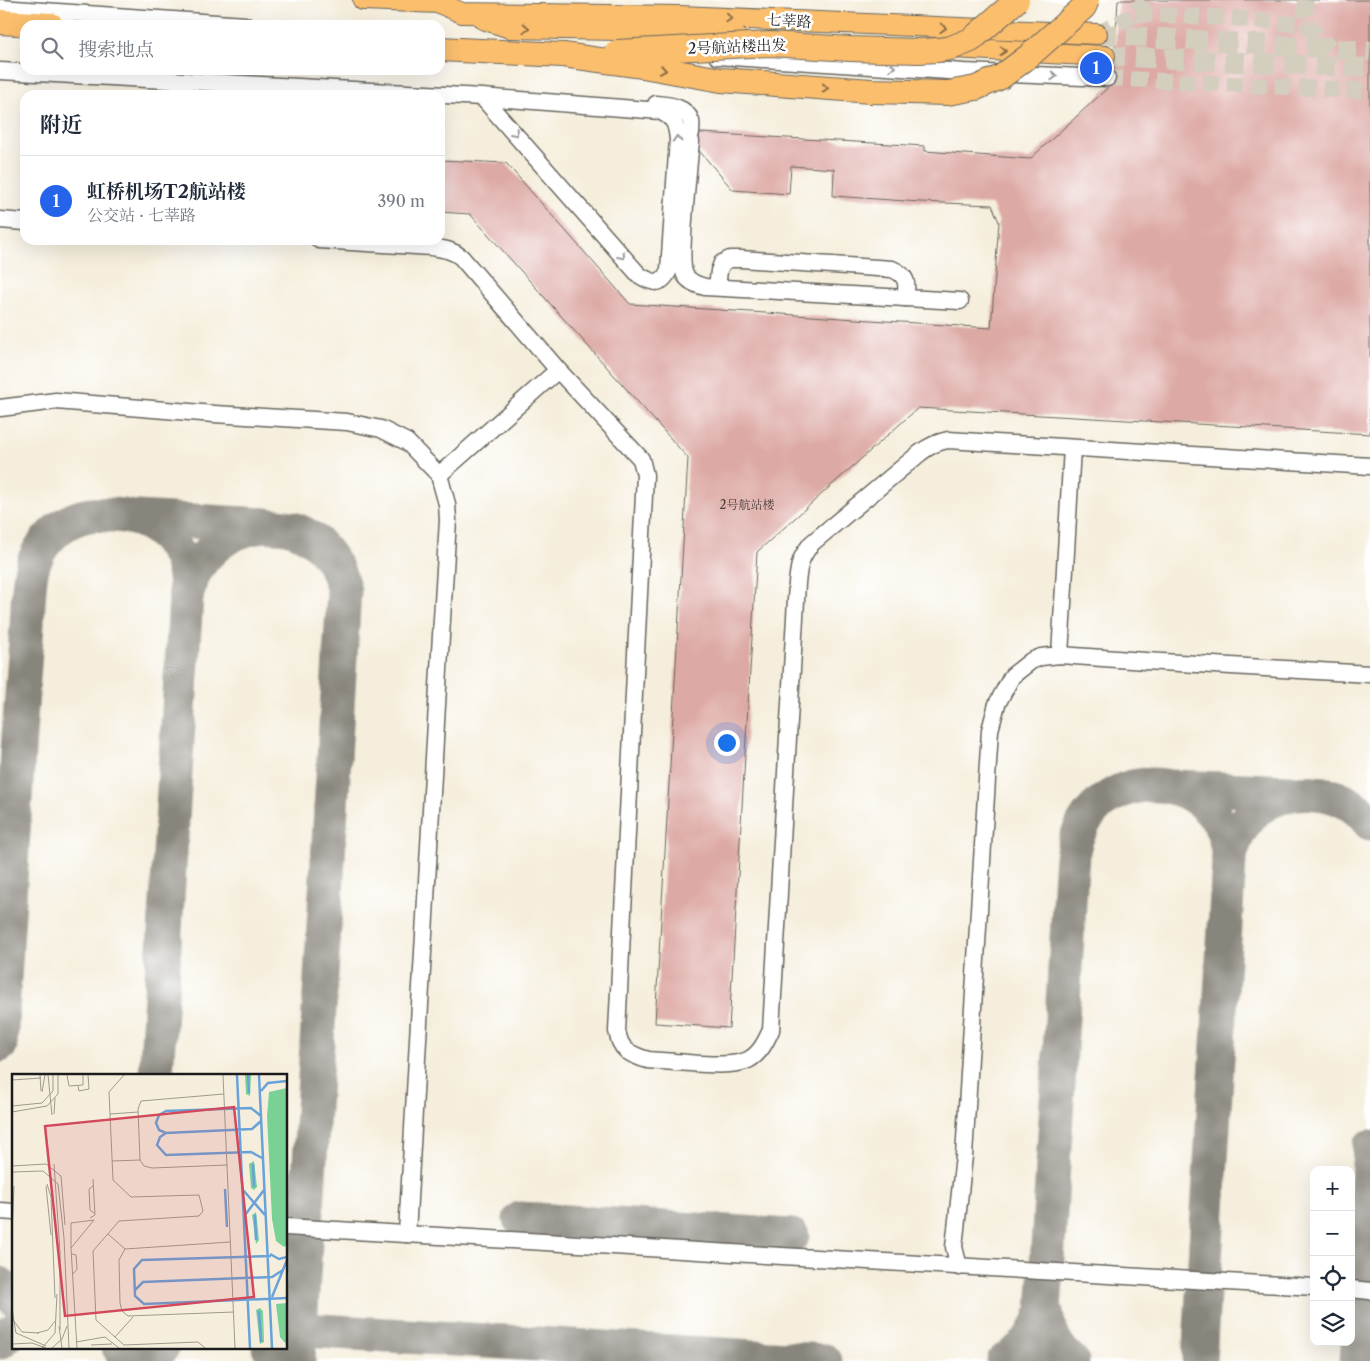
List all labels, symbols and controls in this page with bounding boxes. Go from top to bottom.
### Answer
street label: 七莘路 [766,10,812,31]
one-way arrow [725,13,733,23]
search box [20,20,445,75]
one-way arrow [940,22,948,33]
one-way arrow [522,23,530,33]
icon: search [38,34,66,62]
street label: 2号航站楼出发 [687,35,787,58]
text: 搜索地点 [78,38,154,61]
one-way arrow [999,46,1007,57]
pin: 1 [1080,49,1112,87]
one-way arrow [888,62,896,73]
one-way arrow [659,64,668,74]
one-way arrow [1050,71,1058,81]
one-way arrow [821,82,829,93]
text: 附近 [40,112,82,137]
one-way arrow [509,128,518,137]
one-way arrow [672,135,683,143]
text: 虹桥机场T2航站楼 [87,180,246,203]
text: 1 [52,191,60,211]
text: 390 m [378,191,425,211]
text: 公交站 · 七莘路 [87,205,196,225]
one-way arrow [616,250,625,259]
house number: 2号航站楼 [720,497,774,512]
your location [714,730,740,756]
inset map [12,1074,288,1348]
map controls [1310,1166,1355,1346]
button: + [1310,1166,1355,1211]
button: − [1310,1211,1355,1256]
button: locate [1310,1256,1355,1301]
button: layers [1310,1301,1355,1346]

